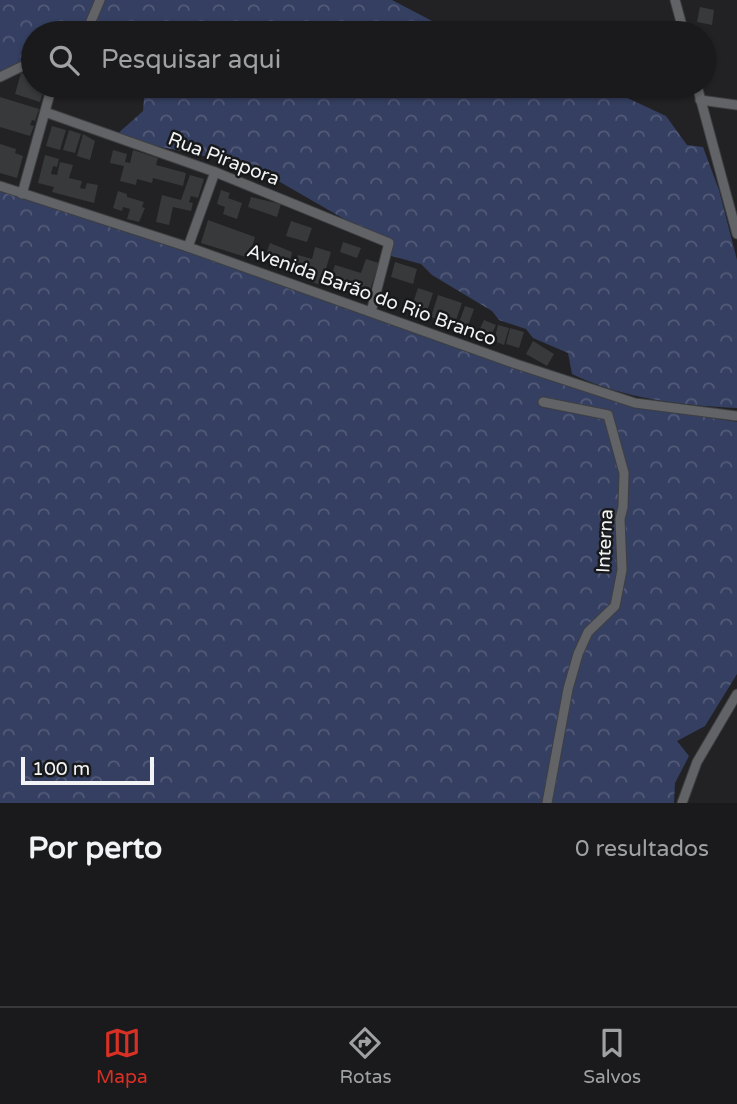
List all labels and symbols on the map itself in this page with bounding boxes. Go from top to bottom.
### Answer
street label: Rua Pirapora [165,128,282,190]
street label: Avenida Barão do Rio Branco [244,239,499,350]
street label: Interna [592,509,618,574]
scale bar [21,754,154,786]

